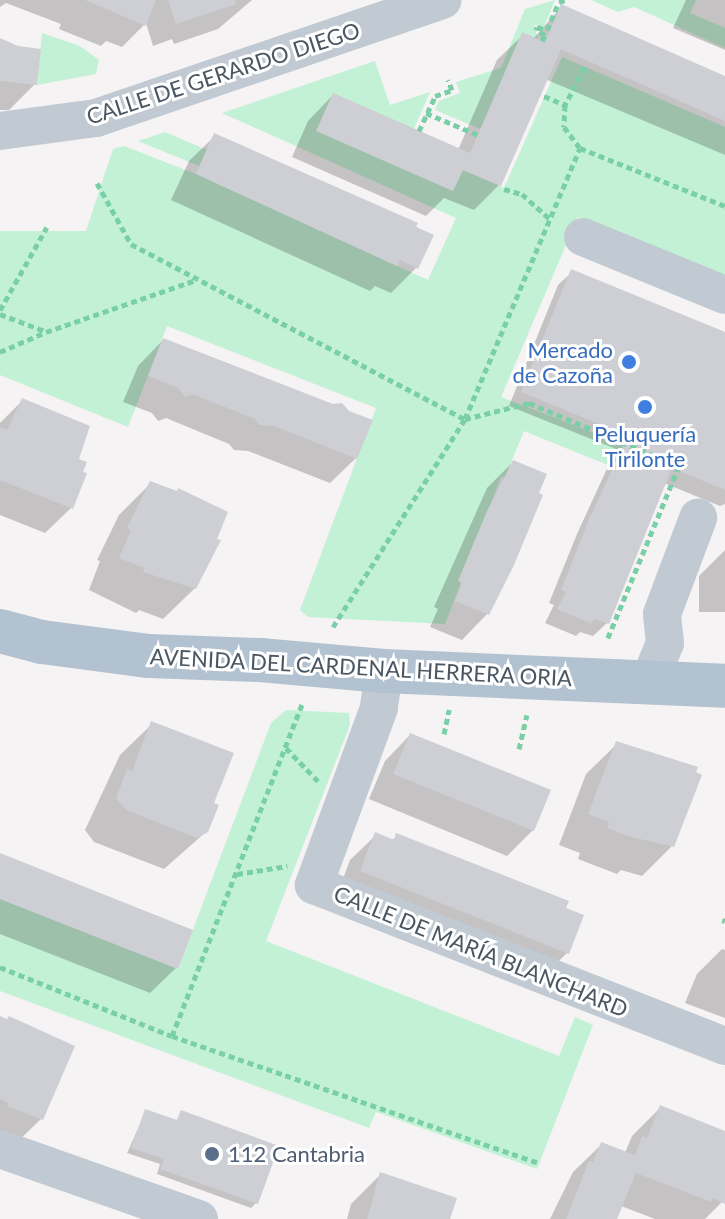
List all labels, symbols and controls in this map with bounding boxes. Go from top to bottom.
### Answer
street label: CALLE DE GERARDO DIEGO [83,16,363,130]
place label: Mercado de Cazoña [512,336,613,388]
marker: Mercado de Cazoña [620,353,638,371]
marker: Peluquería Tirilonte [636,398,654,416]
place label: Peluquería Tirilonte [594,420,696,472]
street label: AVENIDA DEL CARDENAL HERRERA ORIA [148,643,574,691]
street label: CALLE DE MARÍA BLANCHARD [330,880,632,1022]
place label: 112 Cantabria [228,1141,365,1167]
marker: 112 Cantabria [203,1145,221,1163]

